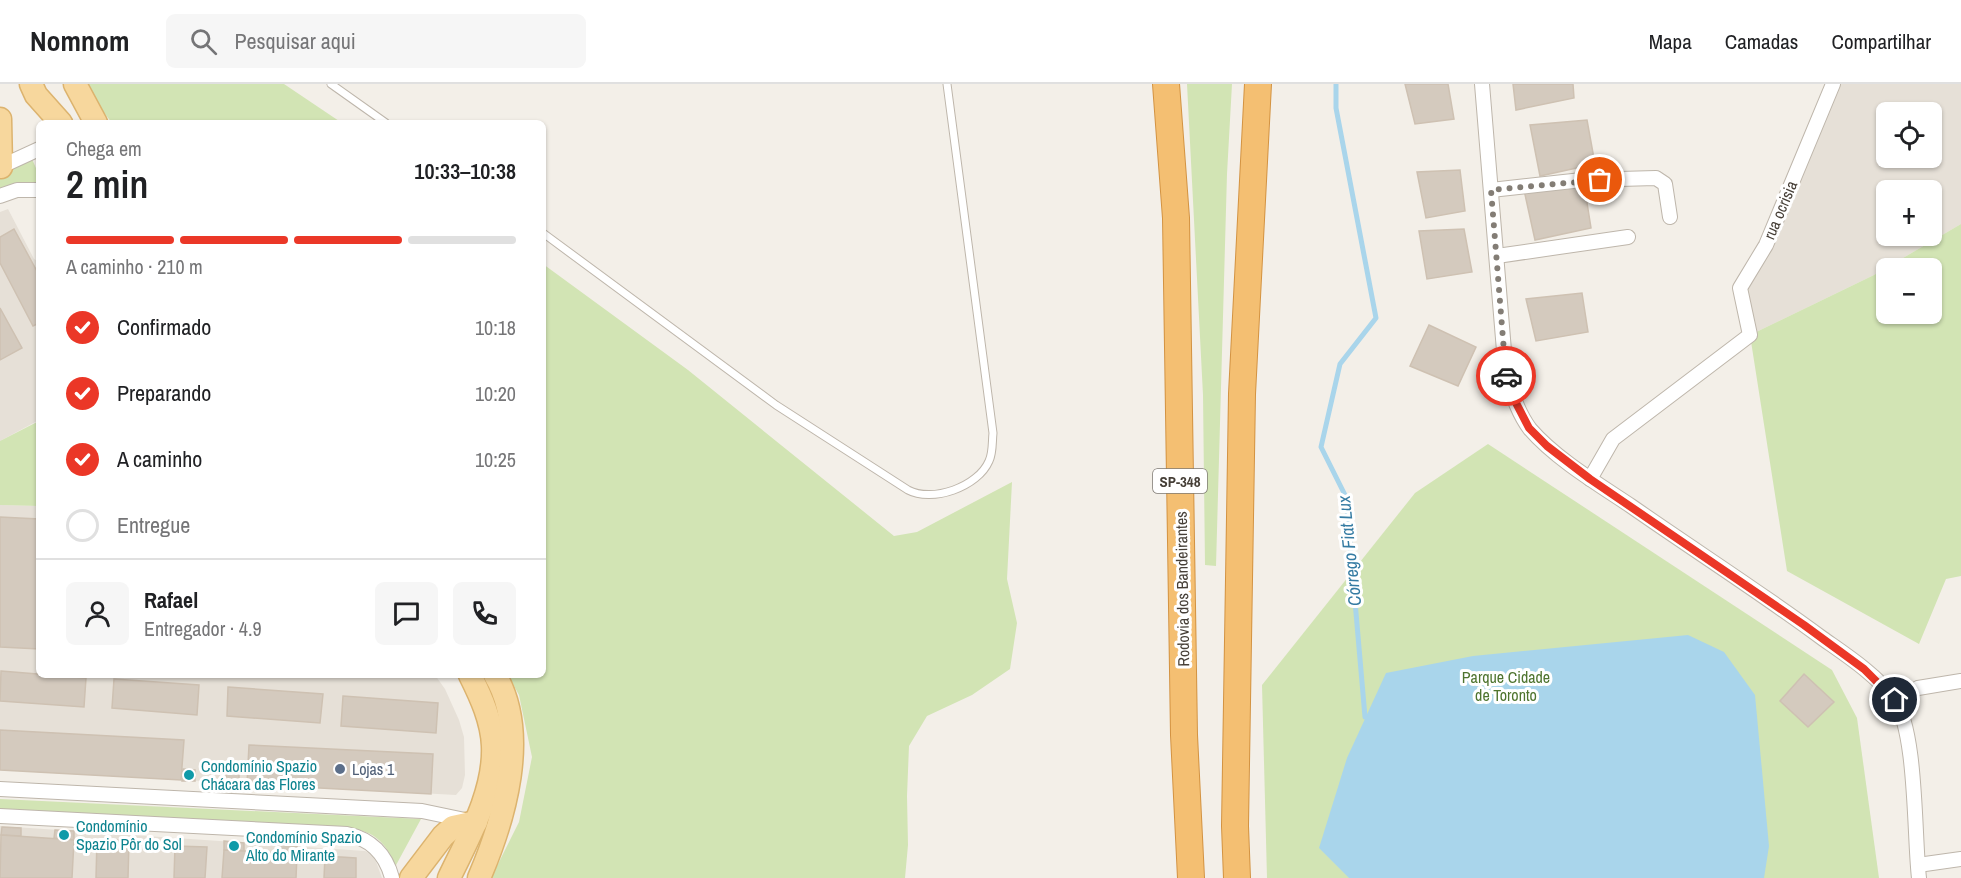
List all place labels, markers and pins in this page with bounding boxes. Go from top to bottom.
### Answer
pin [1574,154,1625,205]
pin [1869,674,1920,725]
place label: Condomínio Spazio Chácara das Flores [201,755,317,795]
place label: Lojas 1 [352,758,395,780]
marker: Lojas 1 [333,762,347,776]
marker: Condomínio Spazio Chácara das Flores [182,768,196,782]
place label: Condomínio Spazio Pôr do Sol [76,815,182,855]
place label: Condomínio Spazio Alto do Mirante [245,826,362,866]
marker: Condomínio Spazio Pôr do Sol [57,828,71,842]
marker: Condomínio Spazio Alto do Mirante [227,839,241,853]

